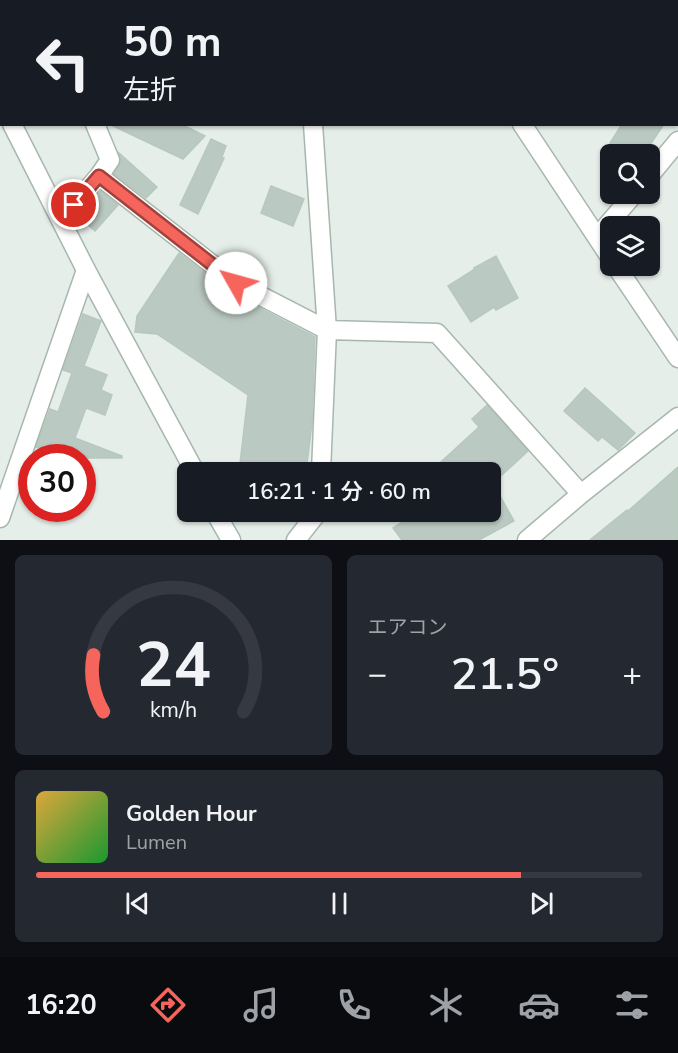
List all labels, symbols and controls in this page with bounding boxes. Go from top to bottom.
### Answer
text: 50 m [123,14,222,71]
icon: left [24,24,102,102]
text: 左折 [123,72,177,109]
map controls [600,144,660,276]
button: search [600,144,660,204]
pin [48,179,99,230]
icon: arrive [57,188,90,221]
button: layers [600,216,660,276]
position arrow [204,251,268,315]
speed limit sign: 30 [18,444,96,522]
text: 16:21 · 1 分 · 60 m [247,477,431,507]
text: エアコン [368,614,448,641]
text: 24 [136,623,211,708]
text: 21.5° [450,644,559,705]
text: − [368,652,387,697]
text: + [622,652,642,697]
text: km/h [150,695,197,725]
text: Golden Hour [126,799,257,829]
text: Lumen [126,829,187,856]
icon: previous [121,887,154,920]
icon: pause [323,887,356,920]
icon: next [525,887,558,920]
icon: directions [147,984,189,1026]
icon: music [240,984,282,1026]
icon: phone [333,984,375,1026]
icon: climate [425,984,467,1026]
icon: car [518,984,560,1026]
icon: filters [611,984,653,1026]
text: 16:20 [25,987,97,1024]

